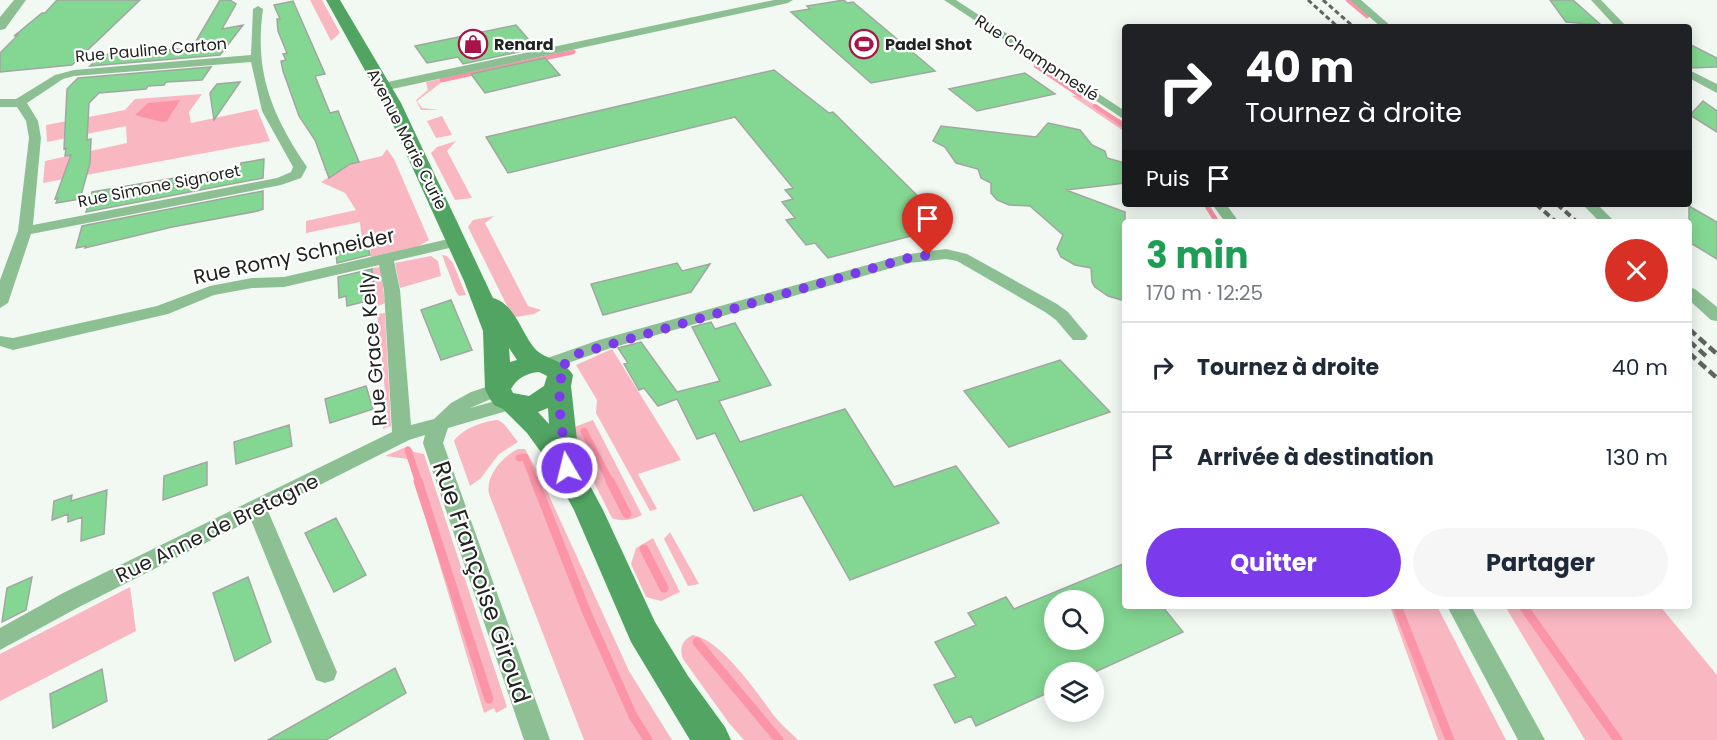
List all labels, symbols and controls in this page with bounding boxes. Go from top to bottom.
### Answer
street label: Rue Champmeslé [971,9,1103,107]
shop icon: Renard [457,28,489,60]
sports icon: Padel Shot [848,28,880,60]
street label: Rue Pauline Carton [74,32,228,68]
place label: Renard [494,33,554,56]
place label: Padel Shot [885,33,972,56]
text: 40 m [1245,38,1354,97]
icon: right [1146,48,1224,126]
street label: Avenue Marie Curie [361,65,453,214]
text: Tournez à droite [1245,94,1462,131]
street label: Rue Simone Signoret [76,159,242,213]
icon: arrive [1202,162,1235,195]
text: Puis [1146,163,1190,194]
pin [902,193,953,255]
icon: arrive [911,202,944,235]
street label: Rue Romy Schneider [191,221,397,291]
text: 3 min [1146,230,1248,281]
button: close [1605,239,1668,302]
street label: Rue Grace Kelly [352,271,394,427]
text: 170 m · 12:25 [1146,279,1263,307]
icon: right [1146,351,1179,384]
text: Tournez à droite [1197,352,1379,383]
text: 40 m [1612,352,1668,383]
position arrow [535,436,599,500]
icon: arrive [1146,441,1179,474]
text: Arrivée à destination [1197,442,1434,473]
text: 130 m [1606,442,1668,473]
street label: Rue Françoise Giroud [425,457,539,707]
street label: Rue Anne de Bretagne [111,467,323,589]
button: Quitter [1146,528,1401,597]
button: Partager [1413,528,1668,597]
map controls [1044,590,1104,722]
button: search [1044,590,1104,650]
button: layers [1044,662,1104,722]

